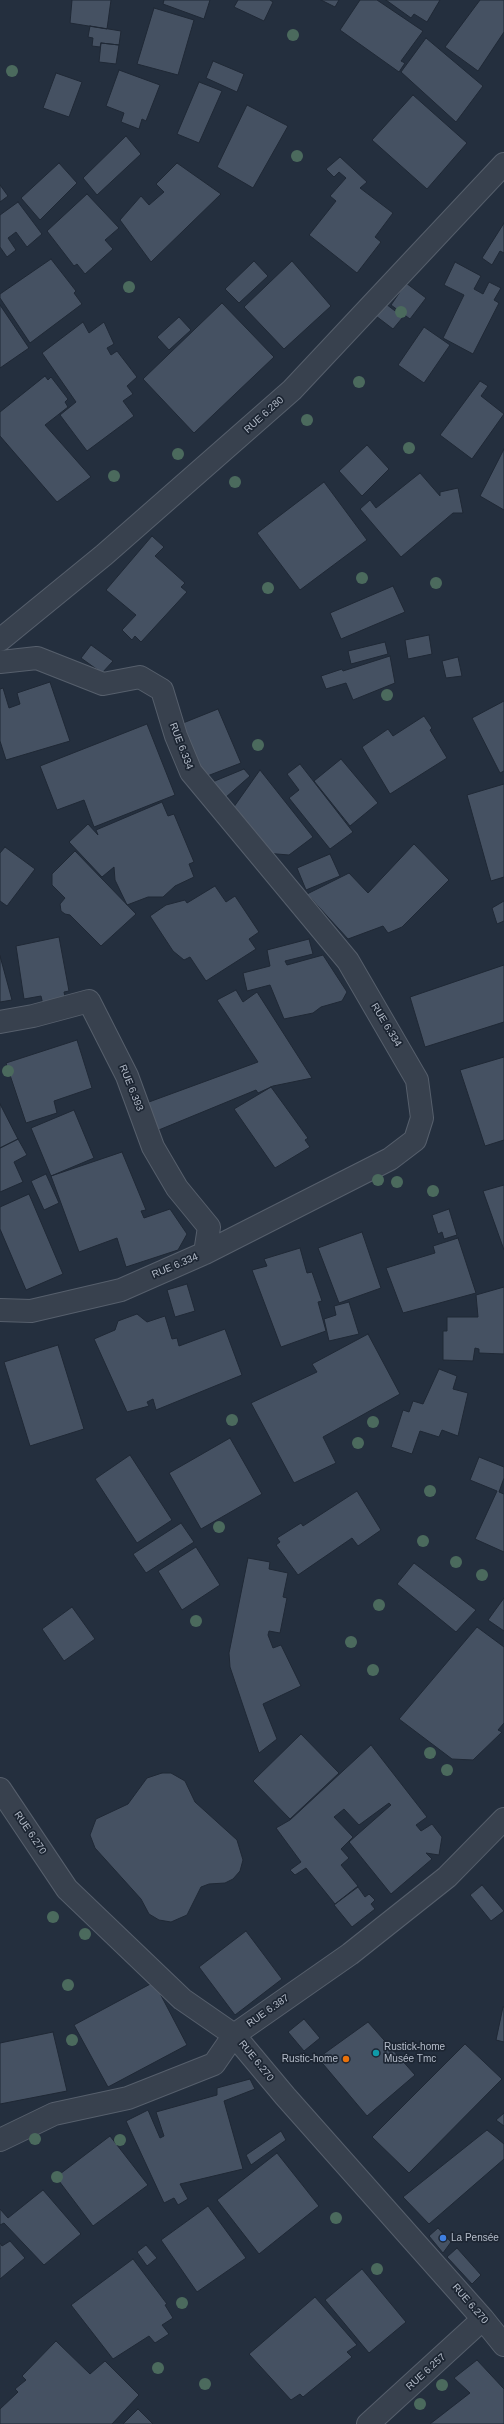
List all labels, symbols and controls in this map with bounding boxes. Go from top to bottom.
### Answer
street label: RUE 6.280 [242,394,286,436]
street label: RUE 6.334 [167,721,195,771]
street label: RUE 6.334 [368,1001,404,1049]
street label: RUE 6.393 [116,1063,146,1113]
street label: RUE 6.334 [150,1251,200,1281]
street label: RUE 6.270 [11,1809,49,1857]
street label: RUE 6.387 [245,1992,291,2030]
street label: RUE 6.270 [236,2038,276,2084]
place label: Rustick-home Musée Tmc [384,2041,445,2064]
marker: Rustick-home Musée Tmc [371,2048,381,2058]
place label: Rustic-home [282,2053,338,2065]
marker: Rustic-home [341,2054,351,2064]
place label: La Pensée [451,2232,499,2244]
marker: La Pensée [438,2233,448,2243]
street label: RUE 6.270 [449,2282,491,2326]
street label: RUE 6.257 [404,2351,448,2393]

